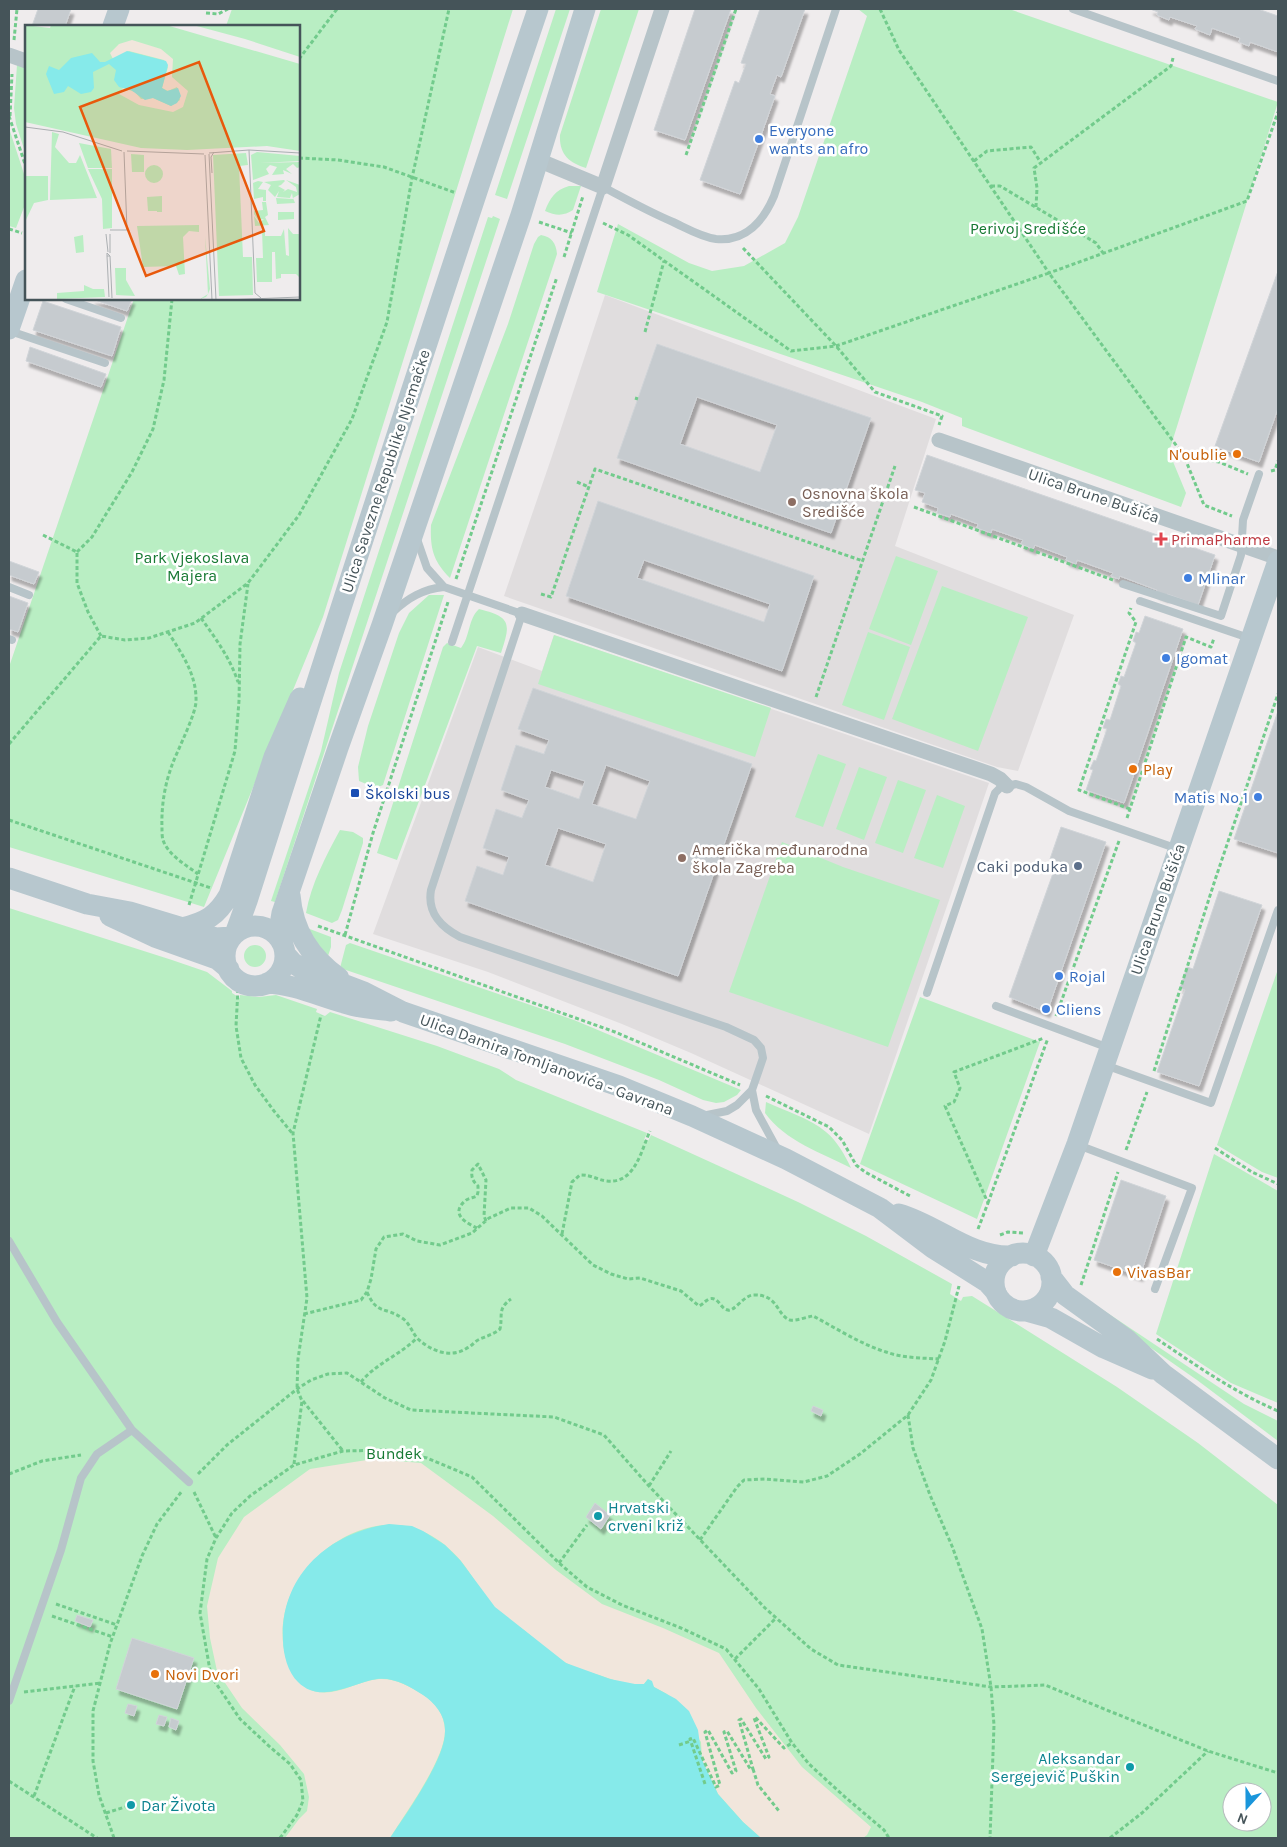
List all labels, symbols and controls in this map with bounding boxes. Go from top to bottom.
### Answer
inset map [25,25,300,300]
place label: Everyone wants an afro [769,121,868,158]
marker: Everyone wants an afro [753,133,765,145]
park label: Perivoj Središće [970,219,1086,238]
street label: Ulica Savezne Republike Njemačke [337,347,434,595]
place label: N'oublie [1169,445,1227,464]
marker: N'oublie [1231,448,1243,460]
street label: Ulica Brune Bušića [1026,464,1162,527]
place label: Osnovna škola Središće [802,484,909,521]
marker: Osnovna škola Središće [786,496,798,508]
place label: PrimaPharme [1171,530,1270,549]
marker: PrimaPharme [1155,533,1167,545]
park label: Park Vjekoslava Majera [135,548,249,585]
place label: Mlinar [1198,569,1245,588]
marker: Mlinar [1182,572,1194,584]
place label: Igomat [1176,649,1228,668]
marker: Igomat [1160,652,1172,664]
place label: Play [1143,760,1173,779]
marker: Play [1127,763,1139,775]
place label: Školski bus [365,784,450,803]
marker: Školski bus [349,787,361,799]
place label: Matis No 1 [1174,788,1248,807]
marker: Matis No 1 [1252,791,1264,803]
place label: Američka međunarodna škola Zagreba [692,840,868,877]
street label: Ulica Brune Bušića [1126,841,1189,977]
marker: Američka međunarodna škola Zagreba [676,852,688,864]
place label: Caki poduka [977,857,1068,876]
marker: Caki poduka [1072,860,1084,872]
place label: Rojal [1069,967,1106,986]
marker: Rojal [1053,970,1065,982]
place label: Cliens [1056,1000,1101,1019]
marker: Cliens [1040,1003,1052,1015]
street label: Ulica Damira Tomljanovića - Gavrana [417,1010,676,1119]
place label: VivasBar [1127,1263,1191,1282]
marker: VivasBar [1111,1266,1123,1278]
park label: Bundek [366,1444,422,1463]
place label: Hrvatski crveni križ [608,1498,684,1535]
marker: Hrvatski crveni križ [592,1510,604,1522]
place label: Novi Dvori [165,1665,239,1684]
marker: Novi Dvori [149,1668,161,1680]
place label: Aleksandar Sergejevič Puškin [991,1749,1120,1786]
marker: Aleksandar Sergejevič Puškin [1124,1761,1136,1773]
north arrow [1222,1782,1272,1832]
place label: Dar Života [141,1796,216,1815]
marker: Dar Života [125,1799,137,1811]
text: N [1235,1809,1250,1828]

